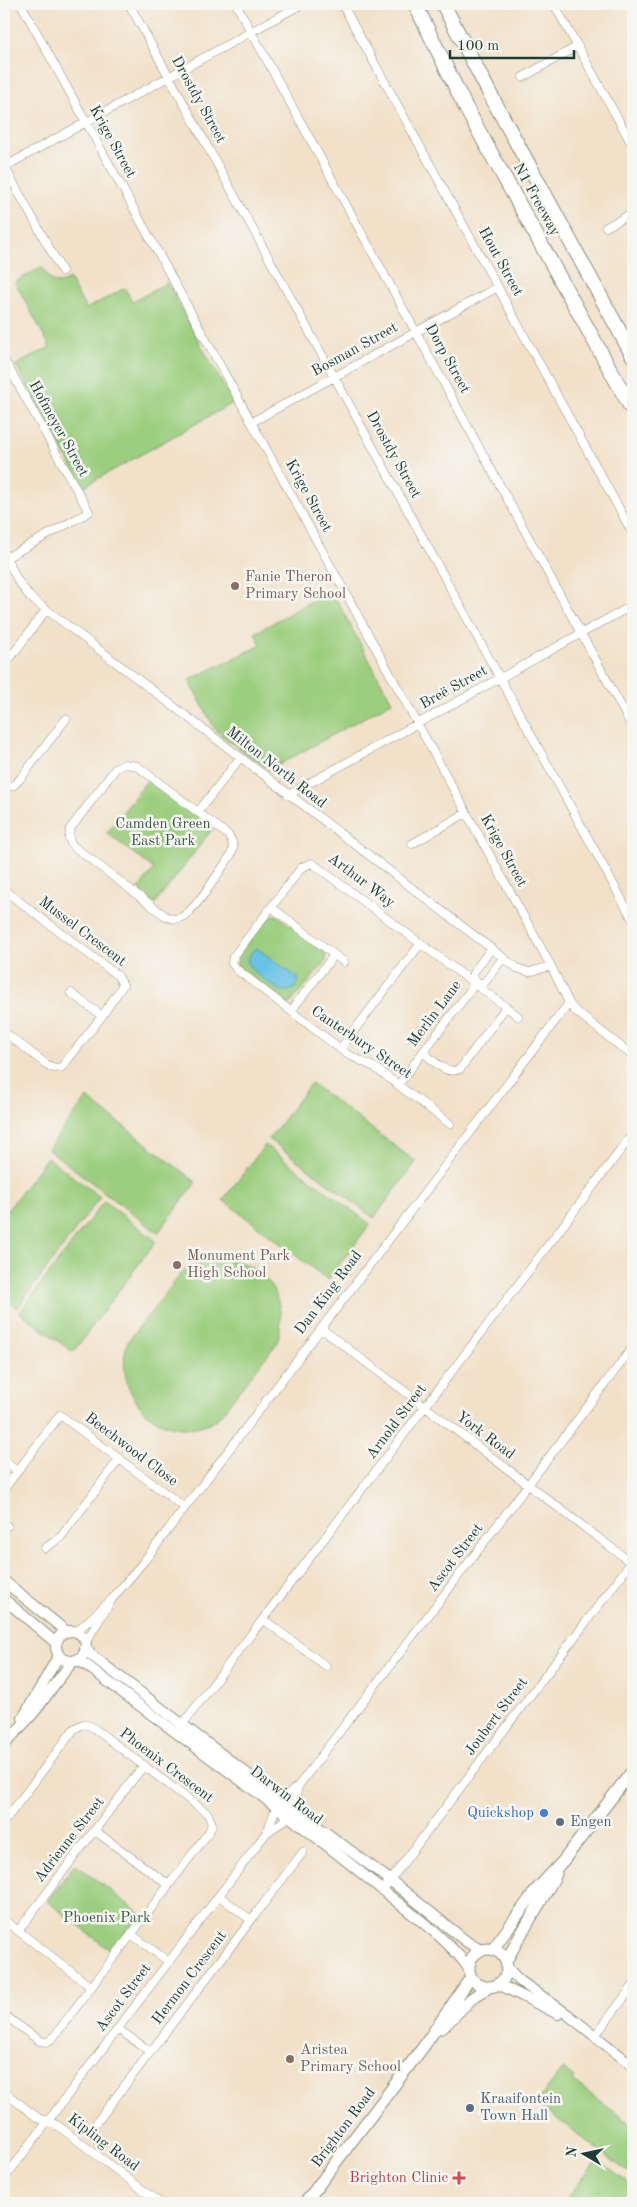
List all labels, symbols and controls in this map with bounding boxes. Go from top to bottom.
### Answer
scale bar [450,28,573,60]
text: 100 m [457,39,499,54]
street label: Drostdy Street [168,54,228,146]
street label: Krige Street [86,103,138,181]
street label: N1 Freeway [510,161,562,239]
street label: Hout Street [475,225,525,299]
street label: Bosman Street [310,320,400,380]
street label: Dorp Street [422,322,472,396]
street label: Hofmeyer Street [25,378,91,480]
street label: Drostdy Street [363,409,423,501]
street label: Krige Street [282,457,334,535]
place label: Fanie Theron Primary School [245,570,346,602]
marker: Fanie Theron Primary School [229,580,241,592]
street label: Breë Street [418,663,490,713]
street label: Milton North Road [223,725,329,812]
street label: Krige Street [477,812,529,890]
park label: Camden Green East Park [115,817,211,849]
street label: Arthur Way [325,851,397,911]
street label: Mussel Crescent [35,894,129,970]
street label: Merlin Lane [405,978,465,1050]
street label: Canterbury Street [308,1004,414,1082]
street label: Dan King Road [293,1248,365,1338]
place label: Monument Park High School [187,1249,291,1281]
marker: Monument Park High School [171,1259,183,1271]
street label: Arnold Street [364,1382,430,1462]
street label: York Road [453,1409,517,1463]
street label: Beechwood Close [82,1410,180,1490]
street label: Ascot Street [426,1521,486,1595]
street label: Joubert Street [463,1675,531,1759]
street label: Phoenix Crescent [116,1726,216,1806]
street label: Darwin Road [247,1764,325,1828]
street label: Adrienne Street [32,1795,108,1885]
place label: Quickshop [467,1806,534,1821]
marker: Quickshop [538,1807,550,1819]
place label: Engen [570,1815,612,1830]
marker: Engen [554,1816,566,1828]
park label: Phoenix Park [63,1911,151,1926]
street label: Hermon Crescent [150,1928,230,2028]
street label: Ascot Street [94,1961,154,2035]
place label: Aristea Primary School [300,2043,401,2075]
marker: Aristea Primary School [284,2053,296,2065]
street label: Brighton Road [309,2085,379,2171]
place label: Kraaifontein Town Hall [480,2092,561,2124]
marker: Kraaifontein Town Hall [464,2102,476,2114]
street label: Kipling Road [65,2111,142,2175]
north arrow [560,2130,610,2180]
text: N [564,2145,580,2159]
place label: Brighton Clinic [349,2171,448,2186]
marker: Brighton Clinic [452,2171,466,2185]

